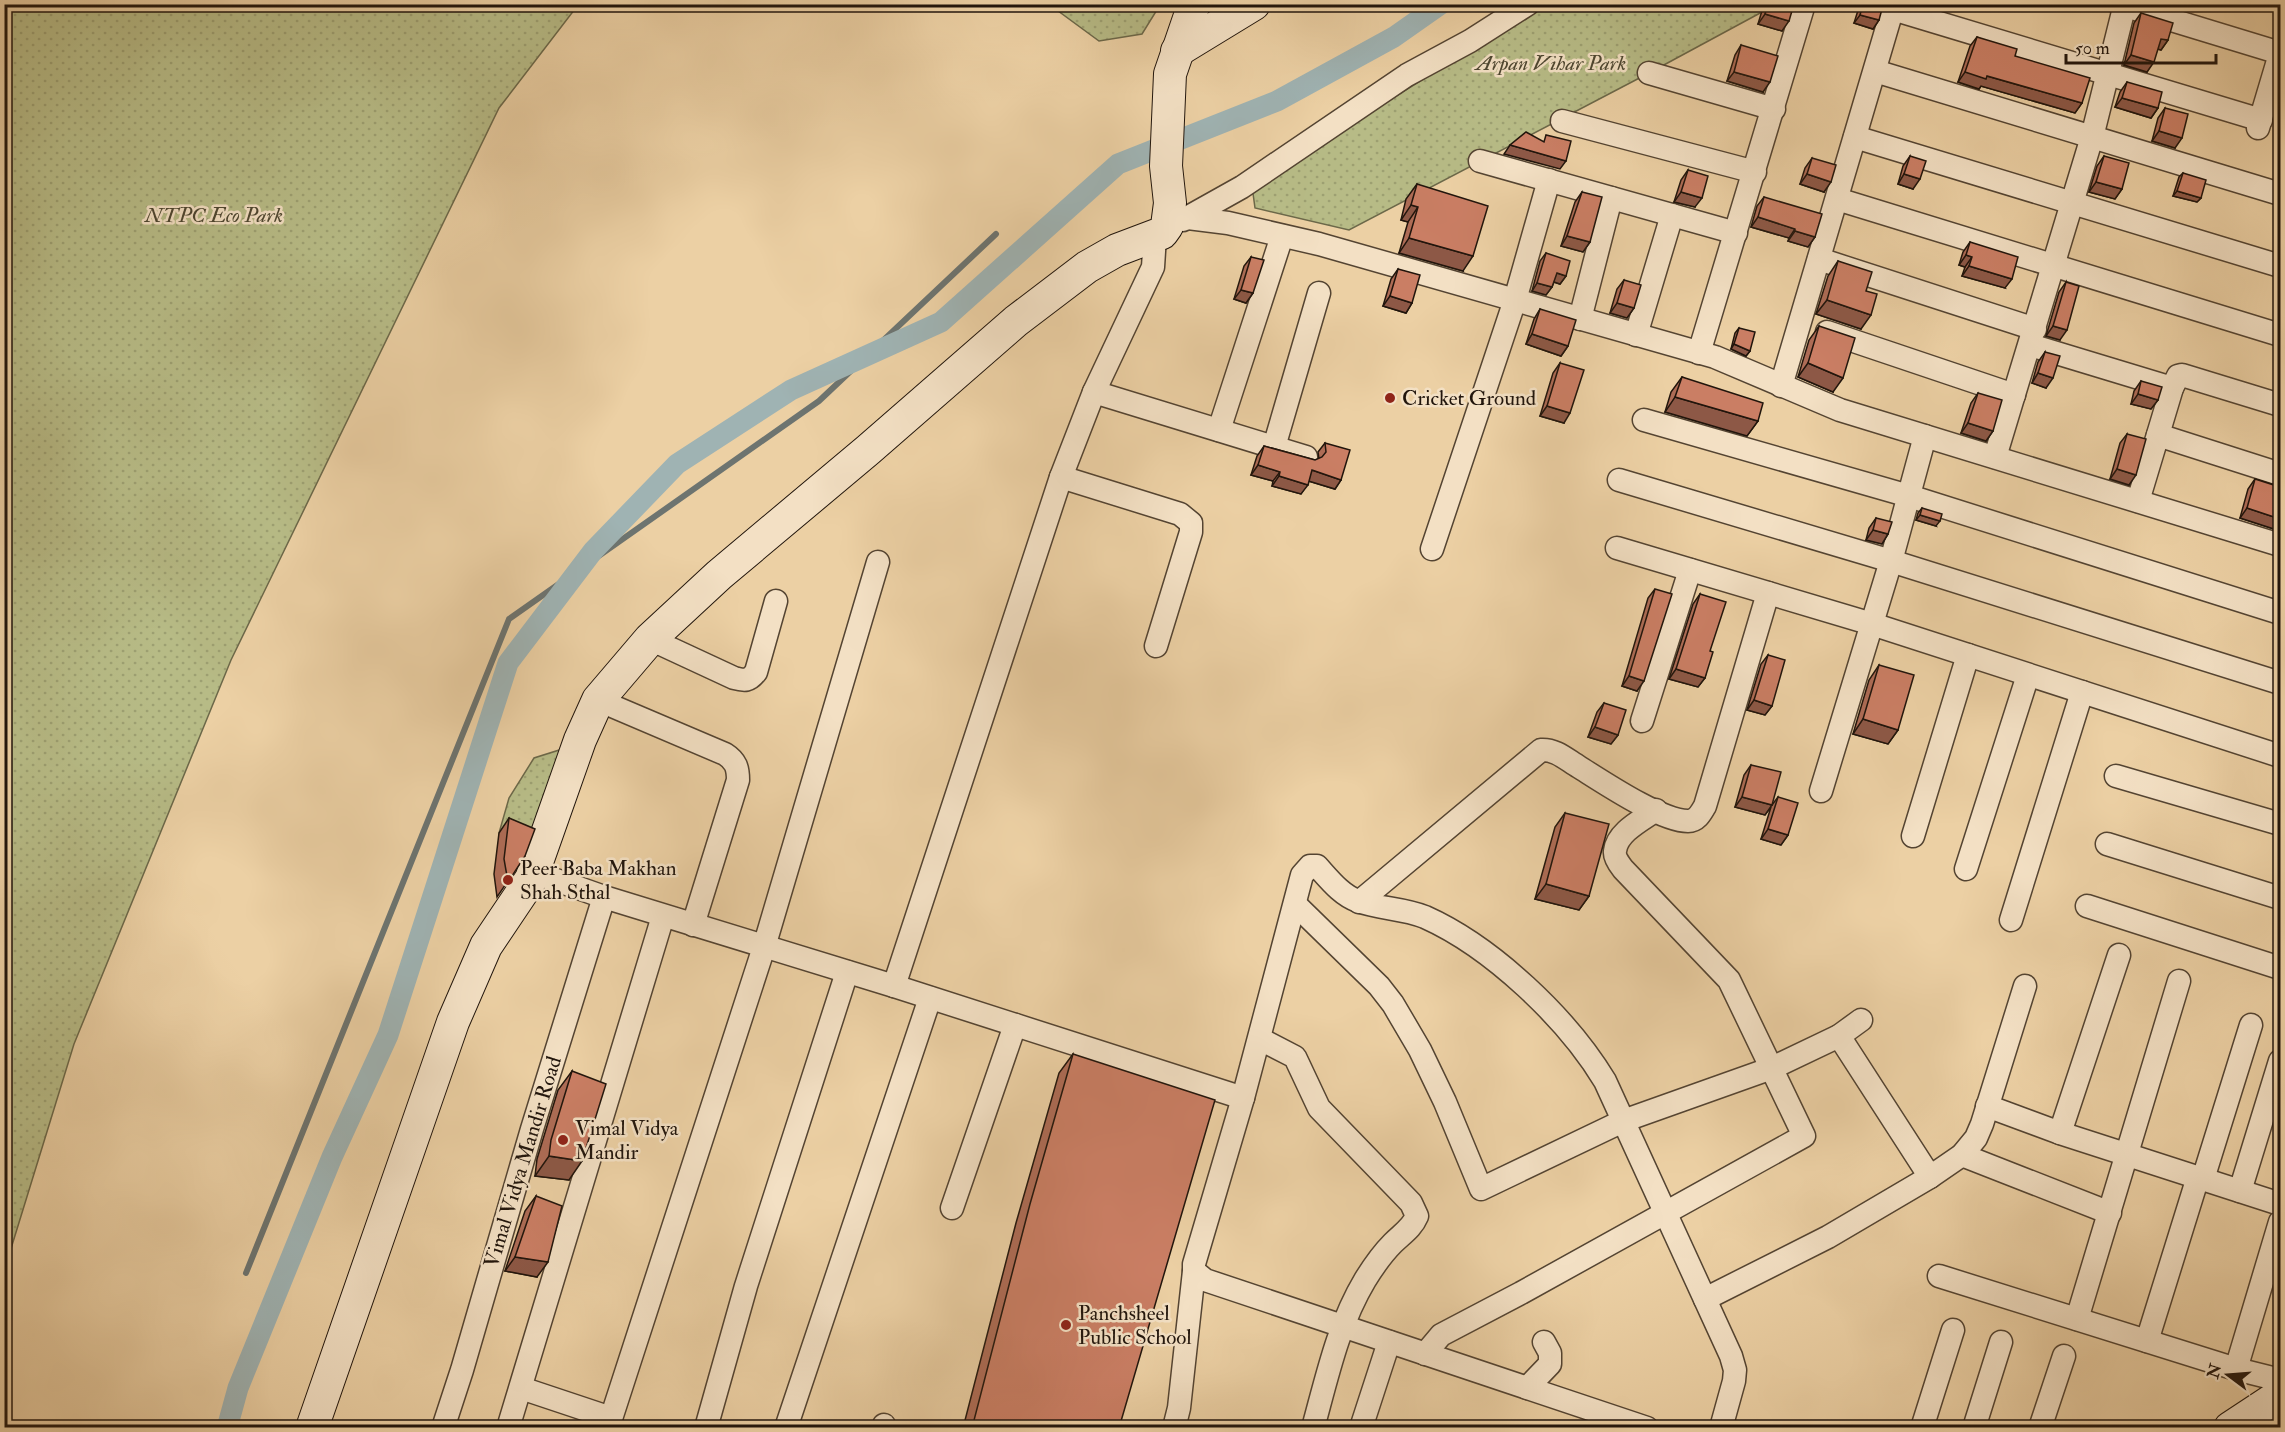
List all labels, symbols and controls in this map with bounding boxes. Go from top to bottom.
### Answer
scale bar [2066,27,2216,65]
text: 50 m [2075,37,2110,60]
park label: Arpan Vihar Park [1474,50,1626,77]
park label: NTPC Eco Park [144,202,283,229]
place label: Cricket Ground [1402,385,1537,412]
marker: Cricket Ground [1383,391,1397,405]
place label: Peer Baba Makhan Shah Sthal [520,855,677,906]
marker: Peer Baba Makhan Shah Sthal [501,873,515,887]
street label: Vimal Vidya Mandir Road [478,1052,568,1271]
place label: Vimal Vidya Mandir [575,1115,679,1166]
marker: Vimal Vidya Mandir [556,1133,570,1147]
place label: Panchsheel Public School [1078,1300,1192,1351]
marker: Panchsheel Public School [1059,1318,1073,1332]
north arrow [2198,1345,2258,1405]
text: N [2203,1361,2226,1382]

